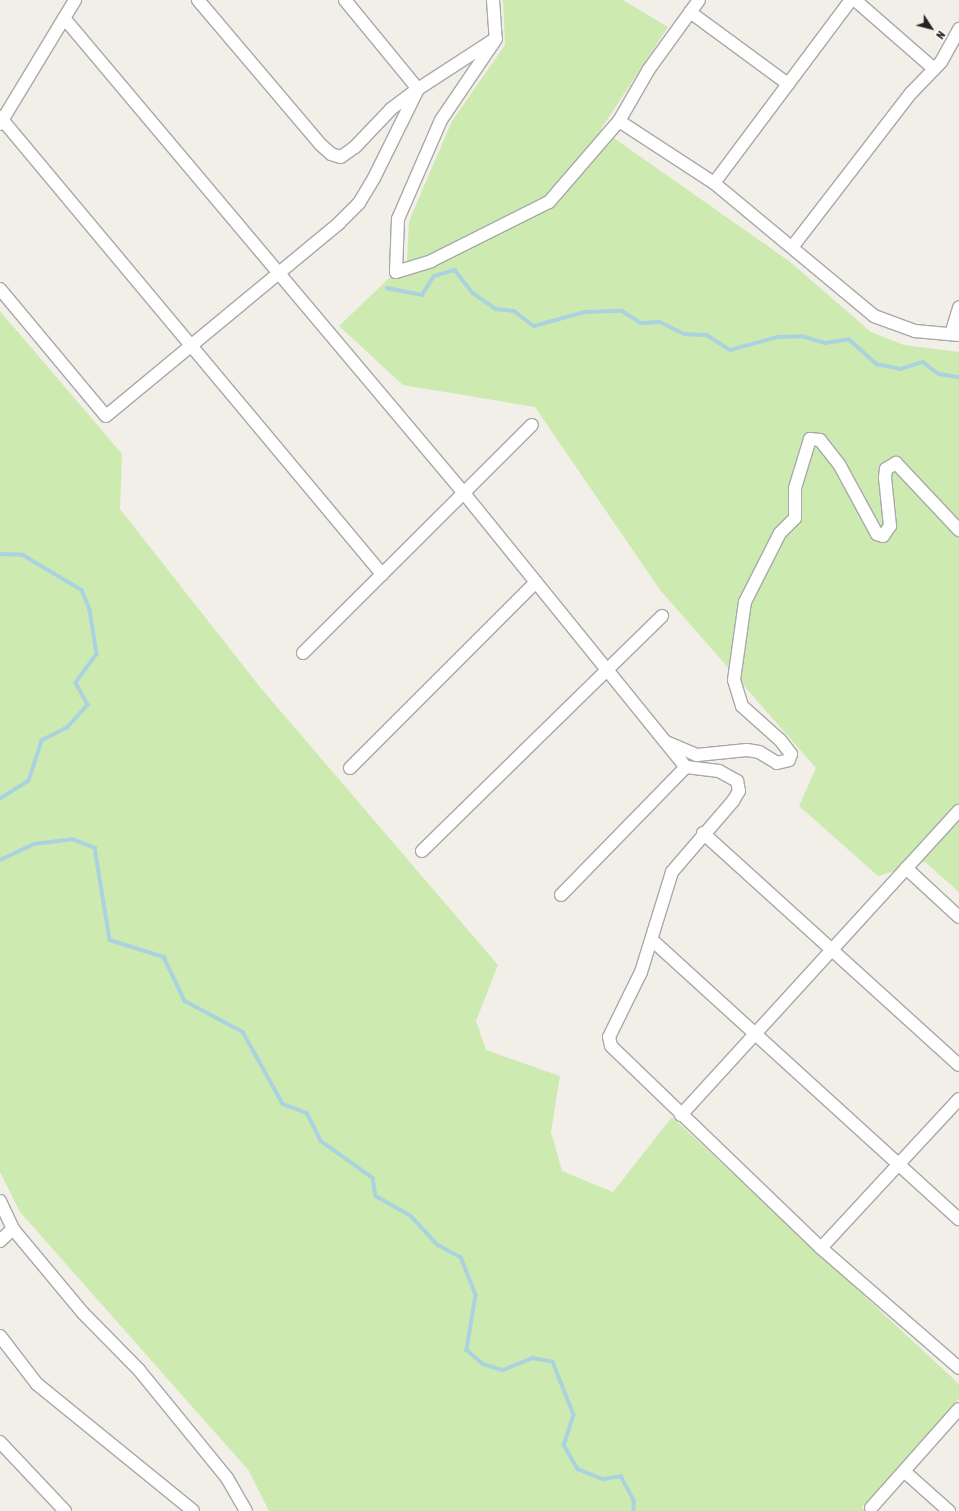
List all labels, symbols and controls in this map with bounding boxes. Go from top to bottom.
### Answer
north arrow [911,8,951,48]
text: N [934,29,947,41]

